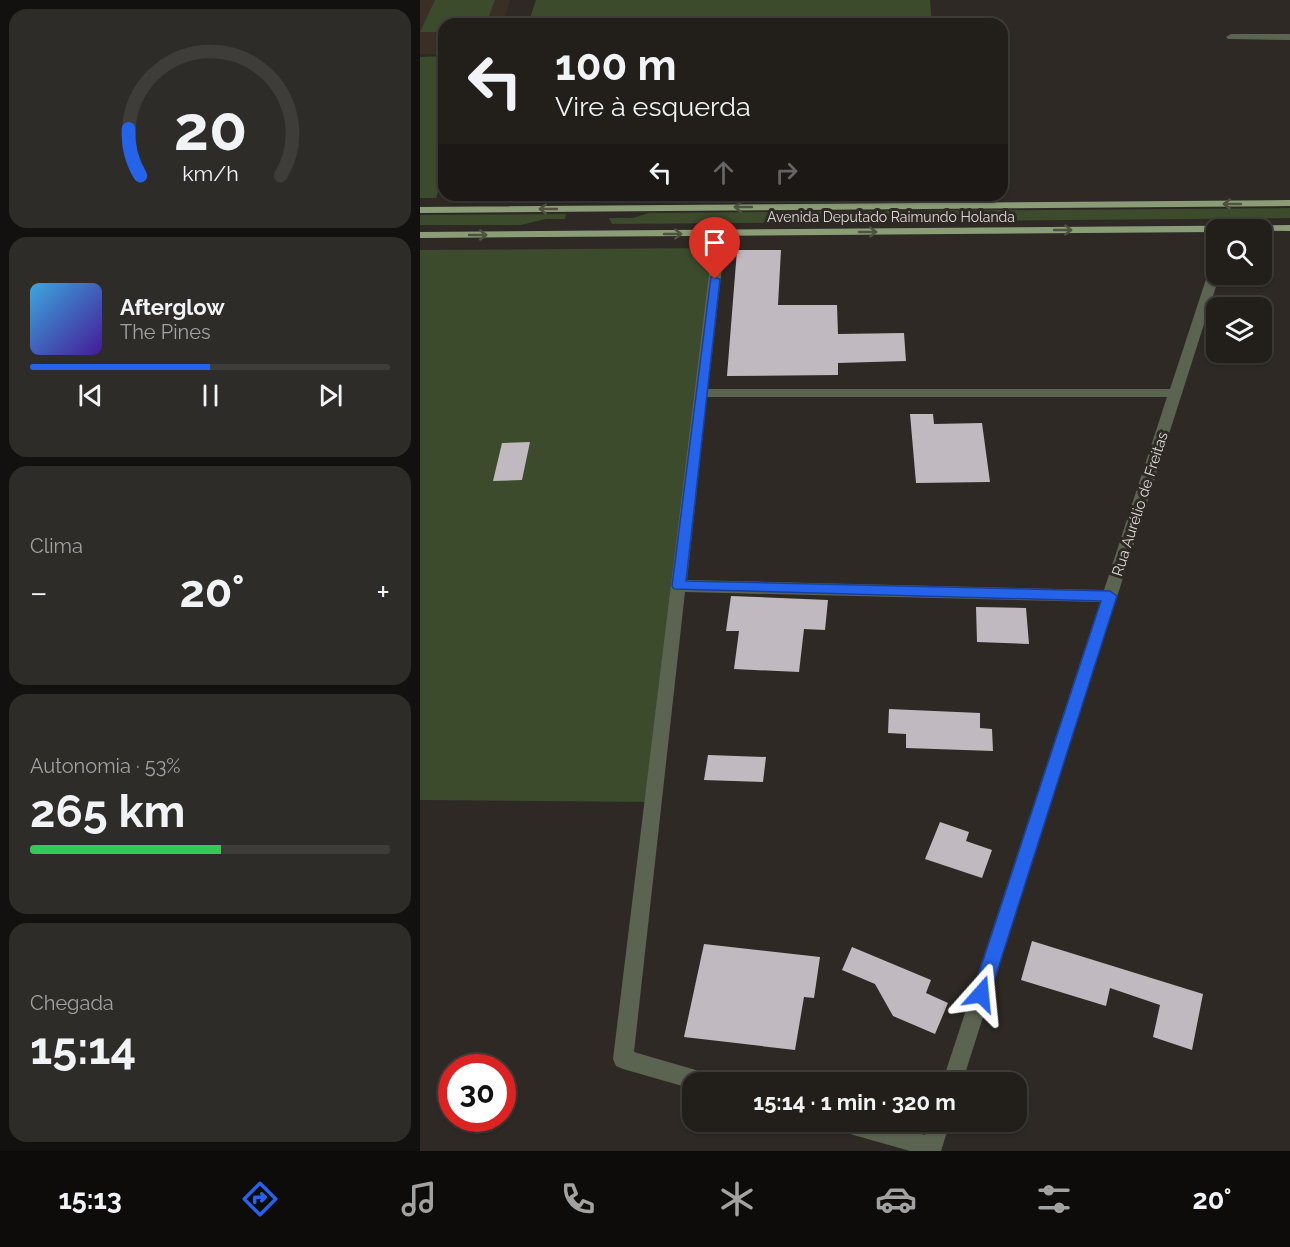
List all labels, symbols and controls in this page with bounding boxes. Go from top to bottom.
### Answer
text: 100 m [555,41,677,90]
icon: left [456,42,534,120]
text: 20 [173,91,247,165]
text: Vire à esquerda [555,91,751,122]
icon: left [644,156,677,189]
icon: ahead [707,156,740,189]
icon: right [770,156,803,189]
text: km/h [182,161,238,186]
one-way arrow [1222,198,1242,210]
one-way arrow [733,202,753,213]
one-way arrow [538,203,558,215]
street label: Avenida Deputado Raimundo Holanda [767,209,1015,225]
pin [689,217,740,279]
map controls [1206,219,1272,363]
button: search [1206,219,1272,285]
one-way arrow [1053,224,1073,236]
icon: arrive [698,226,731,259]
one-way arrow [858,226,878,238]
one-way arrow [663,228,683,240]
one-way arrow [468,229,488,241]
text: Afterglow [120,294,225,320]
button: layers [1206,297,1272,363]
text: The Pines [120,320,211,344]
icon: previous [74,379,107,412]
icon: pause [194,379,227,412]
icon: next [314,379,347,412]
street label: Rua Aurélio de Freitas [1108,430,1172,578]
text: Clima [30,534,83,558]
text: 20° [179,565,245,618]
text: − [30,573,48,612]
text: + [376,573,390,612]
text: Autonomia · 53% [30,754,181,778]
text: 265 km [30,785,185,838]
position arrow [949,962,1013,1026]
text: Chegada [30,991,114,1015]
text: 15:14 [30,1022,136,1075]
speed limit sign: 30 [438,1054,516,1132]
text: 15:14 · 1 min · 320 m [753,1089,956,1115]
icon: directions [239,1178,281,1220]
icon: music [398,1178,440,1220]
icon: phone [557,1178,599,1220]
icon: climate [716,1178,758,1220]
icon: car [875,1178,917,1220]
icon: filters [1033,1178,1075,1220]
text: 15:13 [58,1184,122,1215]
text: 20° [1192,1184,1232,1215]

